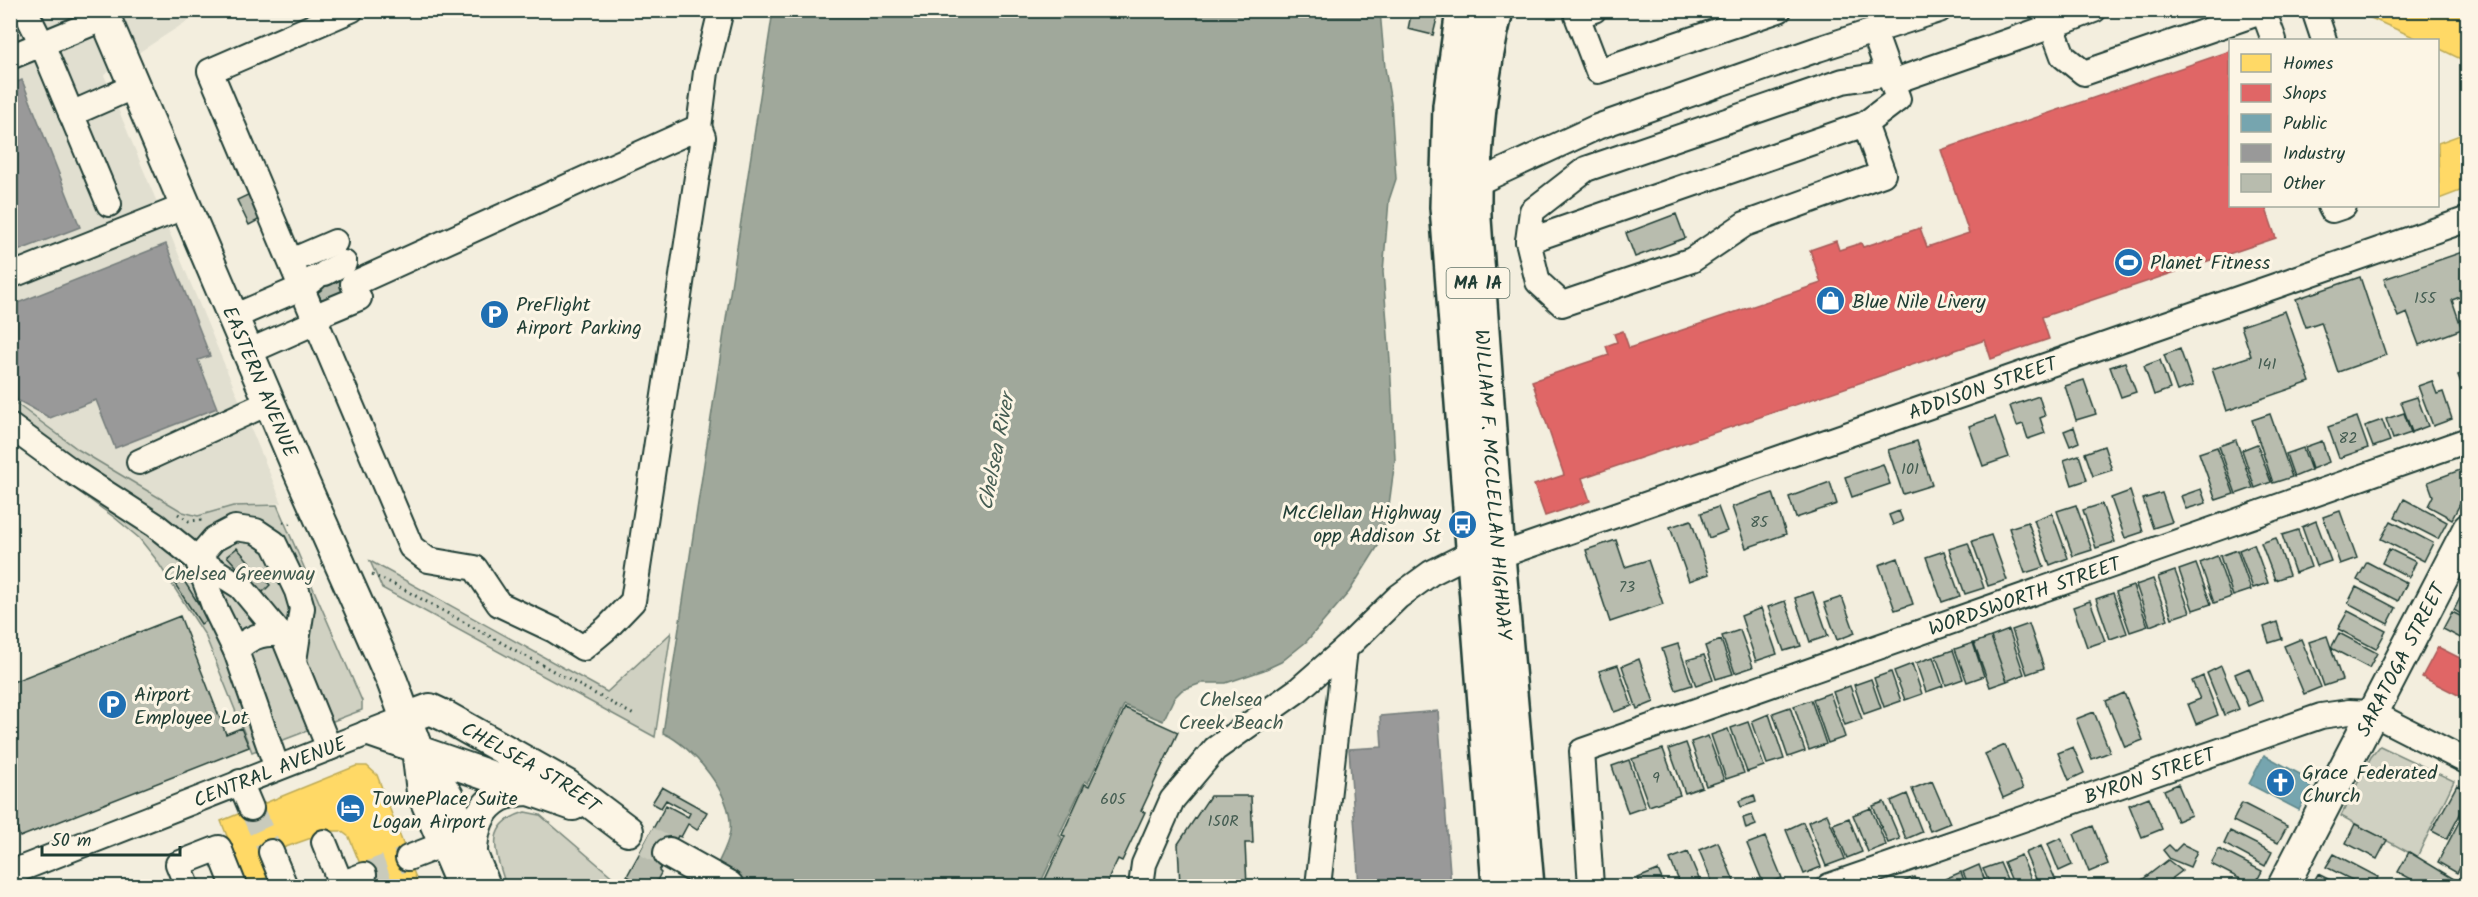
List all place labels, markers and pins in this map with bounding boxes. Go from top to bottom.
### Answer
sports icon: Planet Fitness [2113,246,2145,278]
place label: Planet Fitness [2150,248,2271,280]
shop icon: Blue Nile Livery [1815,285,1847,317]
place label: Blue Nile Livery [1852,287,1986,319]
place label: PreFlight Airport Parking [516,290,642,345]
parking icon: PreFlight Airport Parking [479,299,511,331]
place label: McClellan Highway opp Addison St [1282,498,1442,553]
bus stop icon: McClellan Highway opp Addison St [1446,508,1478,540]
place label: Airport Employee Lot [134,680,249,735]
parking icon: Airport Employee Lot [97,689,129,721]
place label: Grace Federated Church [2302,758,2438,813]
church icon: Grace Federated Church [2265,767,2297,799]
place label: TownePlace Suite Logan Airport [372,784,518,839]
hotel icon: TownePlace Suite Logan Airport [335,793,367,825]

